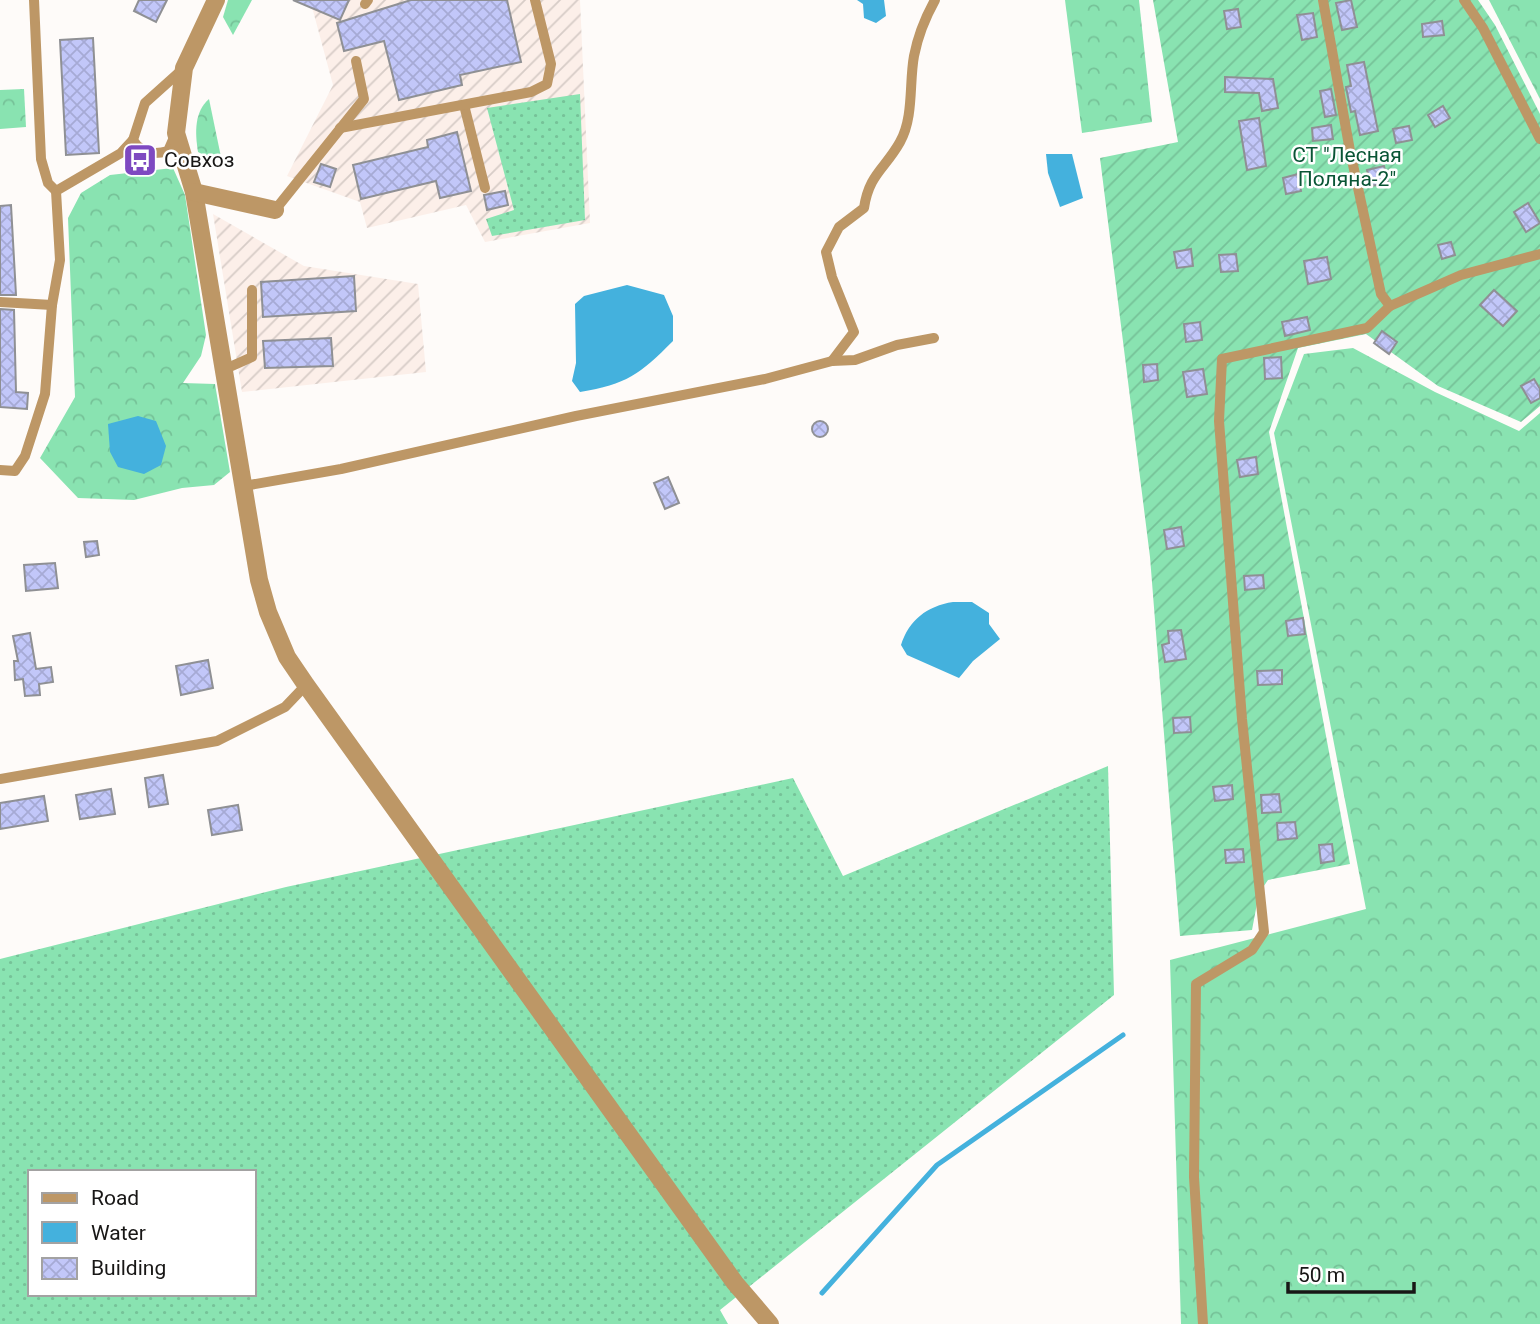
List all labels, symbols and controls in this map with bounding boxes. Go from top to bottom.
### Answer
bus stop icon: Совхоз [121,141,159,179]
park label: СТ "Лесная Поляна-2" [1292,143,1402,191]
place label: Совхоз [164,148,235,172]
legend [28,1170,256,1296]
text: Road [91,1186,139,1210]
text: Water [91,1221,146,1245]
scale bar [1288,1250,1414,1294]
text: Building [91,1256,166,1280]
text: 50 m [1298,1263,1345,1287]

